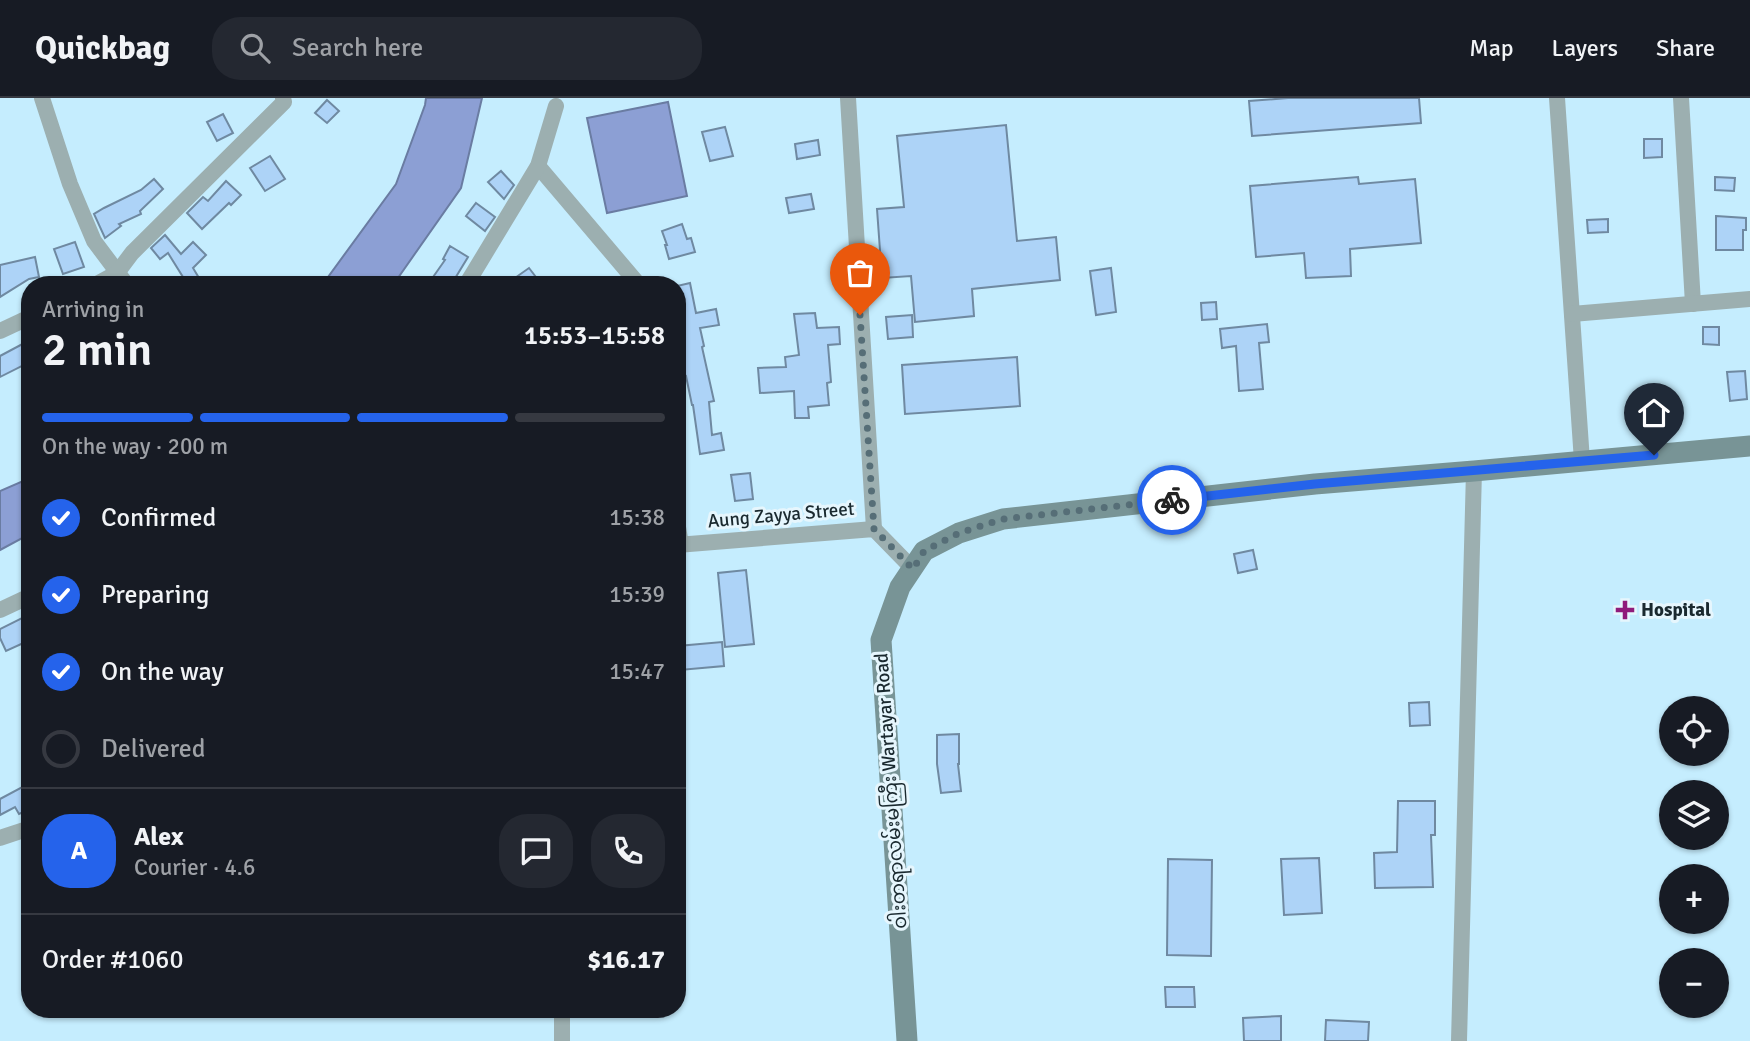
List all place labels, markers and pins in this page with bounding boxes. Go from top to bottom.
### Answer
pin [830,243,890,315]
pin [1624,383,1684,455]
place label: Hospital [1641,598,1711,622]
marker: Hospital [1615,600,1635,620]

